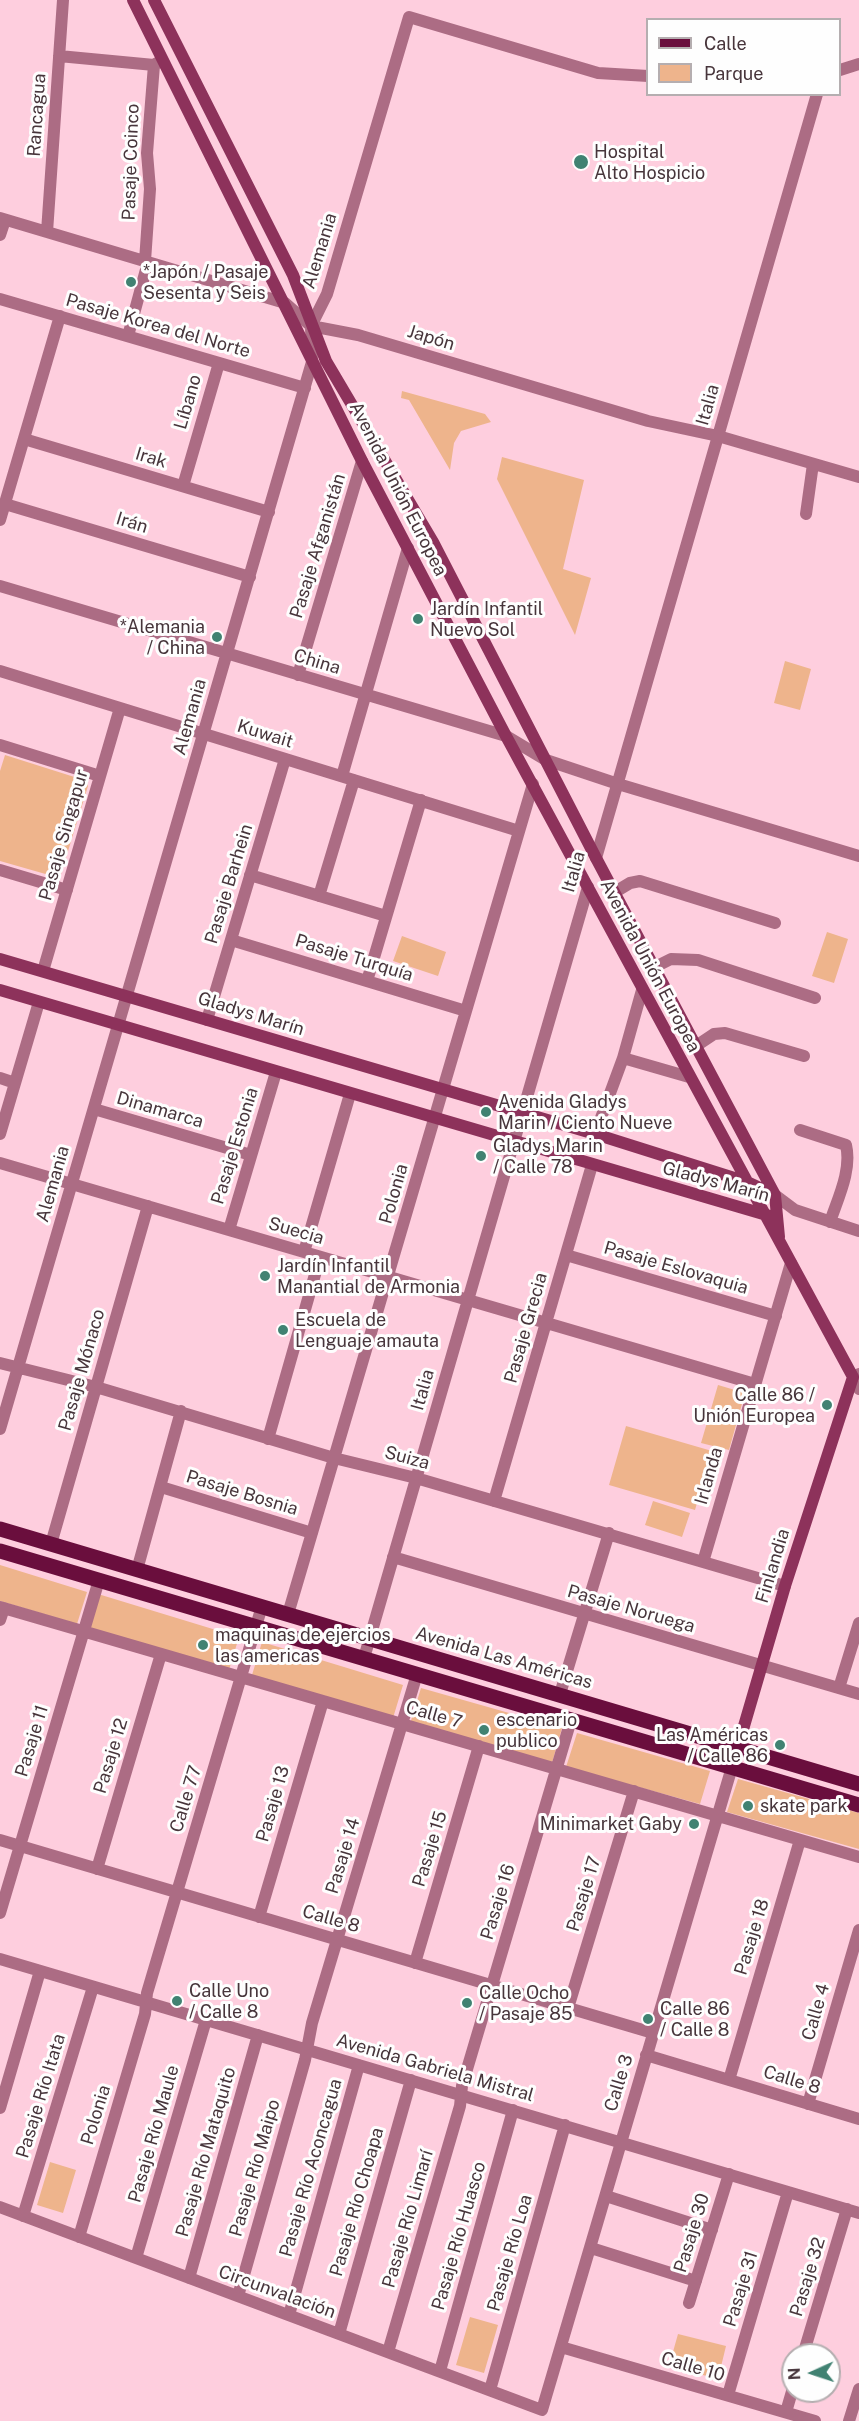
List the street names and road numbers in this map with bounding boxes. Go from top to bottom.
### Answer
street label: Rancagua [23,73,51,157]
street label: Pasaje Coinco [118,103,144,221]
street label: Alemania [298,210,342,292]
street label: Pasaje Korea del Norte [63,289,253,363]
street label: Japón [405,321,457,355]
street label: Líbano [170,372,206,432]
street label: Italia [692,382,724,428]
street label: Avenida Unión Europea [345,398,451,580]
street label: Irak [133,443,169,473]
street label: Pasaje Afganistán [286,471,350,621]
street label: Irán [113,508,151,538]
street label: China [291,645,343,679]
street label: Alemania [169,676,211,758]
street label: Kuwait [234,715,296,753]
street label: Pasaje Singapur [35,767,93,903]
street label: Pasaje Barhein [201,821,257,947]
street label: Italia [558,849,590,895]
street label: Avenida Unión Europea [595,876,705,1056]
street label: Pasaje Turquía [292,930,416,986]
street label: Gladys Marín [195,988,307,1040]
street label: Pasaje Estonia [207,1085,263,1207]
street label: Dinamarca [114,1087,206,1133]
street label: Alemania [32,1143,74,1225]
street label: Gladys Marín [660,1157,772,1207]
street label: Polonia [375,1161,413,1227]
street label: Suecia [266,1213,326,1249]
street label: Pasaje Eslovaquia [601,1237,751,1299]
street label: Pasaje Grecia [500,1270,552,1386]
street label: Pasaje Mónaco [54,1307,110,1433]
street label: Italia [407,1367,439,1413]
street label: Suiza [382,1442,432,1474]
street label: Irlanda [691,1445,727,1507]
street label: Pasaje Bosnia [184,1466,300,1520]
street label: Finlandia [751,1526,795,1606]
street label: Pasaje Noruega [565,1580,697,1638]
street label: Avenida Las Américas [413,1622,595,1694]
street label: Calle 7 [403,1697,465,1733]
street label: Pasaje 11 [11,1702,53,1780]
street label: Pasaje 12 [89,1716,133,1796]
street label: Calle 77 [166,1763,206,1835]
street label: Pasaje 13 [252,1763,294,1845]
street label: Pasaje 15 [408,1808,452,1890]
street label: Pasaje 14 [321,1815,365,1897]
street label: Pasaje 17 [562,1854,606,1934]
street label: Pasaje 16 [476,1862,520,1942]
street label: Pasaje 18 [730,1896,774,1978]
street label: Calle 8 [300,1901,362,1937]
street label: Calle 4 [798,1981,834,2043]
street label: Avenida Gabriela Mistral [334,2029,536,2107]
street label: Pasaje Río Itata [12,2031,70,2161]
street label: Calle 3 [600,2052,638,2114]
street label: Calle 8 [761,2061,823,2099]
street label: Pasaje Río Maule [124,2063,184,2205]
street label: Pasaje Río Mataquito [171,2065,241,2239]
street label: Pasaje Río Aconcagua [275,2076,347,2260]
street label: Polonia [77,2082,115,2148]
street label: Pasaje Río Maipo [225,2097,285,2239]
street label: Pasaje Río Choapa [325,2125,389,2279]
street label: Pasaje Río Limarí [378,2148,438,2290]
street label: Pasaje Río Huasco [427,2159,491,2313]
street label: Pasaje 30 [670,2191,714,2275]
street label: Pasaje Río Loa [483,2192,537,2314]
street label: Pasaje 32 [786,2235,830,2319]
street label: Pasaje 31 [719,2248,763,2330]
street label: Circunvalación [215,2261,339,2323]
street label: Calle 10 [659,2348,727,2386]

